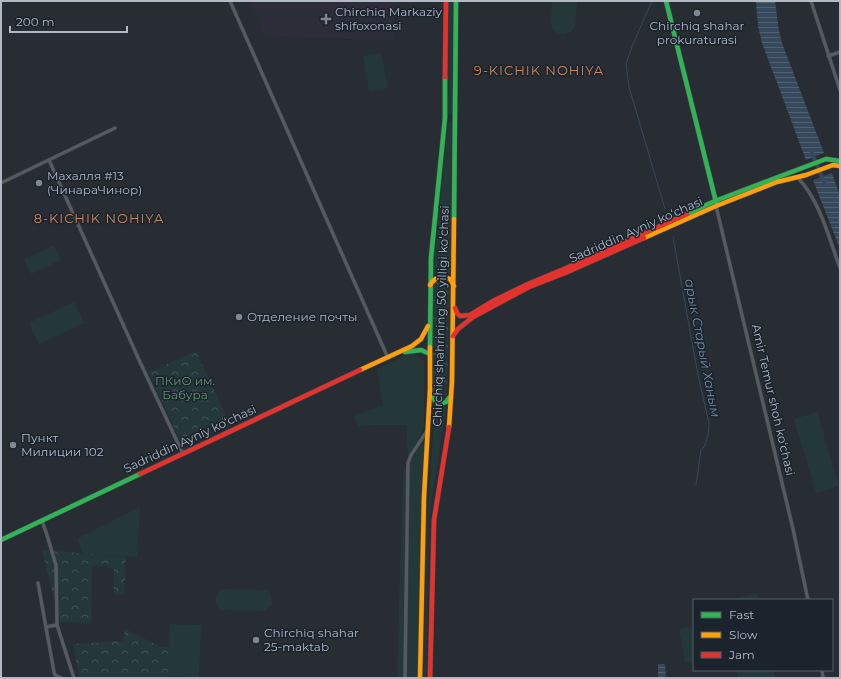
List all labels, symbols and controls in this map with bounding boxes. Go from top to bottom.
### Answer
place label: Chirchiq Markaziy shifoxonasi [335,4,442,33]
scale bar [10,8,127,34]
marker: Chirchiq shahar prokuraturasi [692,8,702,18]
marker: Chirchiq Markaziy shifoxonasi [320,13,332,25]
text: 200 m [16,14,55,29]
place label: Chirchiq shahar prokuraturasi [650,18,745,47]
district label: 9-KICHIK NOHIYA [474,62,604,78]
place label: Махалля #13 (ЧинараЧинор) [47,168,142,197]
marker: Махалля #13 (ЧинараЧинор) [34,178,44,188]
street label: Sadriddin Ayniy ko‘chasi [567,193,705,266]
street label: Chirchiq shahrining 50 yilligi koʻchasi [429,205,452,427]
district label: 8-KICHIK NOHIYA [34,210,164,226]
water label: арык Старый Ханым [682,277,724,419]
place label: Отделение почты [247,309,357,324]
marker: Отделение почты [234,312,244,322]
street label: Amir Temur shoh ko‘chasi [749,323,798,477]
park label: ПКиО им. Бабура [155,373,215,402]
street label: Sadriddin Ayniy ko‘chasi [121,401,259,476]
place label: Пункт Милиции 102 [21,430,104,459]
marker: Пункт Милиции 102 [8,440,18,450]
legend [693,599,833,671]
text: Fast [729,607,754,622]
place label: Chirchiq shahar 25-maktab [264,625,359,654]
text: Slow [729,627,758,642]
marker: Chirchiq shahar 25-maktab [251,635,261,645]
text: Jam [728,647,755,662]

